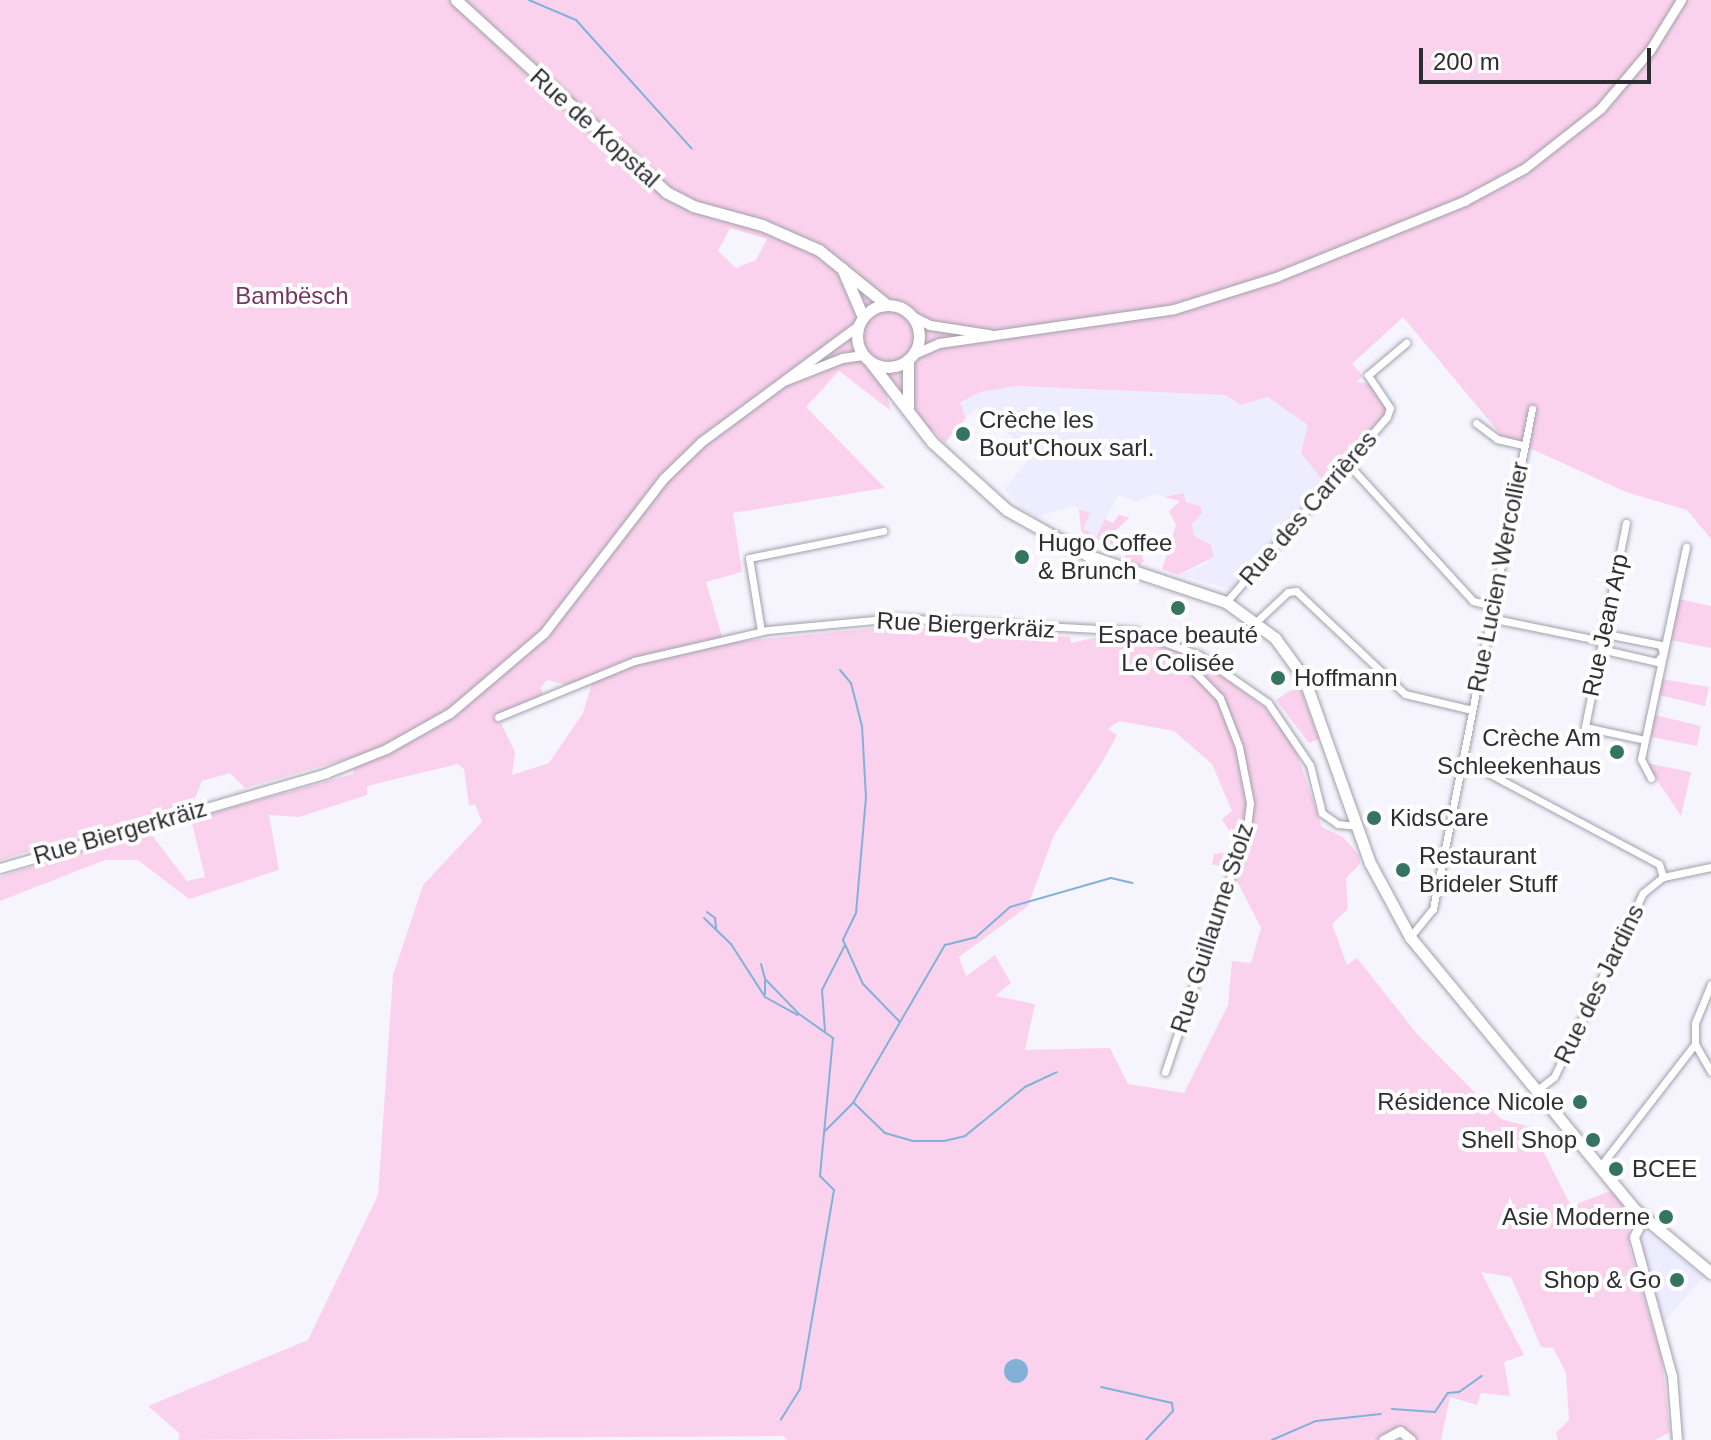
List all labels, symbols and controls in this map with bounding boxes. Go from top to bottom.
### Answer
scale bar [1423,32,1655,82]
text: 200 m [1433,48,1500,75]
street label: Rue de Kopstal [524,62,666,194]
park label: Bambësch [235,282,349,310]
place label: Crèche les Bout'Choux sarl. [979,406,1154,462]
marker: Crèche les Bout'Choux sarl. [954,425,972,443]
street label: Rue des Carrières [1233,425,1383,591]
street label: Rue Lucien Wercollier [1462,459,1534,695]
place label: Hugo Coffee & Brunch [1038,529,1172,585]
marker: Hugo Coffee & Brunch [1013,548,1031,566]
street label: Rue Jean Arp [1576,550,1634,700]
marker: Espace beauté Le Colisée [1169,599,1187,617]
street label: Rue Biergerkräiz [876,606,1056,644]
place label: Espace beauté Le Colisée [1098,621,1258,677]
place label: Hoffmann [1294,664,1398,692]
marker: Hoffmann [1269,669,1287,687]
place label: Crèche Am Schleekenhaus [1437,724,1601,780]
marker: Crèche Am Schleekenhaus [1608,743,1626,761]
street label: Rue Biergerkräiz [30,794,210,870]
place label: KidsCare [1390,804,1489,832]
marker: KidsCare [1365,809,1383,827]
street label: Rue Guillaume Stolz [1165,820,1259,1036]
place label: Restaurant Brideler Stuff [1419,842,1557,898]
marker: Restaurant Brideler Stuff [1394,861,1412,879]
street label: Rue des Jardins [1548,900,1650,1068]
place label: Résidence Nicole [1377,1088,1564,1116]
marker: Résidence Nicole [1571,1093,1589,1111]
place label: Shell Shop [1461,1126,1577,1154]
marker: Shell Shop [1584,1131,1602,1149]
place label: BCEE [1632,1155,1697,1183]
marker: BCEE [1607,1160,1625,1178]
place label: Asie Moderne [1502,1203,1650,1231]
marker: Asie Moderne [1657,1208,1675,1226]
place label: Shop & Go [1544,1266,1661,1294]
marker: Shop & Go [1668,1271,1686,1289]

